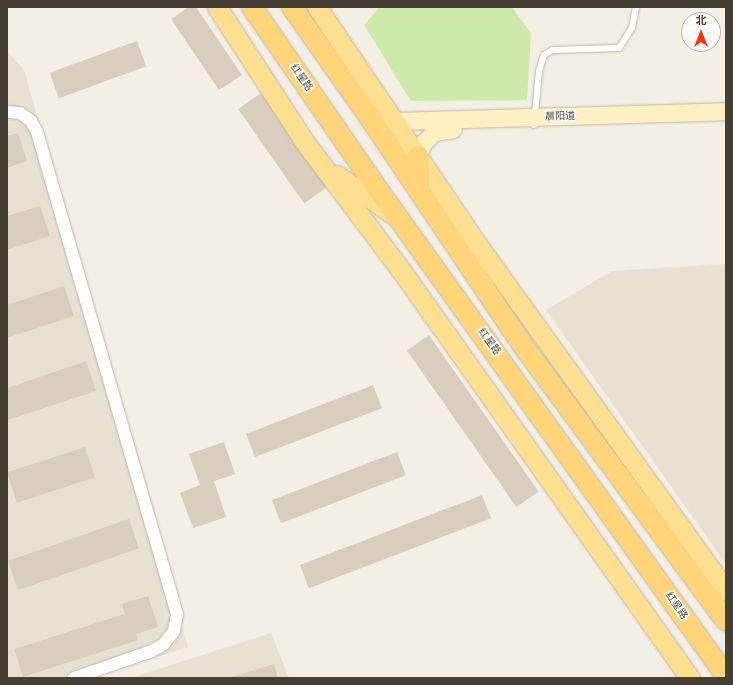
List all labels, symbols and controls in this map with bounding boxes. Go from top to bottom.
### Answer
north arrow [681,12,721,52]
text: 北 [696,14,707,27]
street label: 红星路 [287,62,315,94]
street label: 晨阳道 [545,110,575,124]
street label: 红星路 [475,326,503,358]
street label: 红星路 [662,590,690,622]

